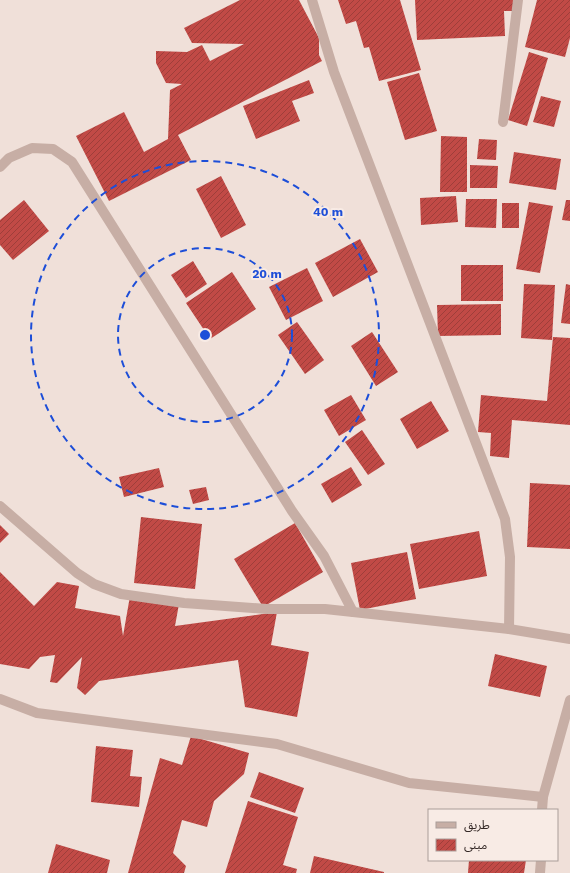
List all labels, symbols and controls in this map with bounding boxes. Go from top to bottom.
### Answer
text: 40 m [313,205,343,219]
text: 20 m [252,267,282,281]
centre of rings [198,328,212,342]
legend [428,809,558,861]
text: طريق [464,818,490,833]
text: مبنى [464,838,487,852]

